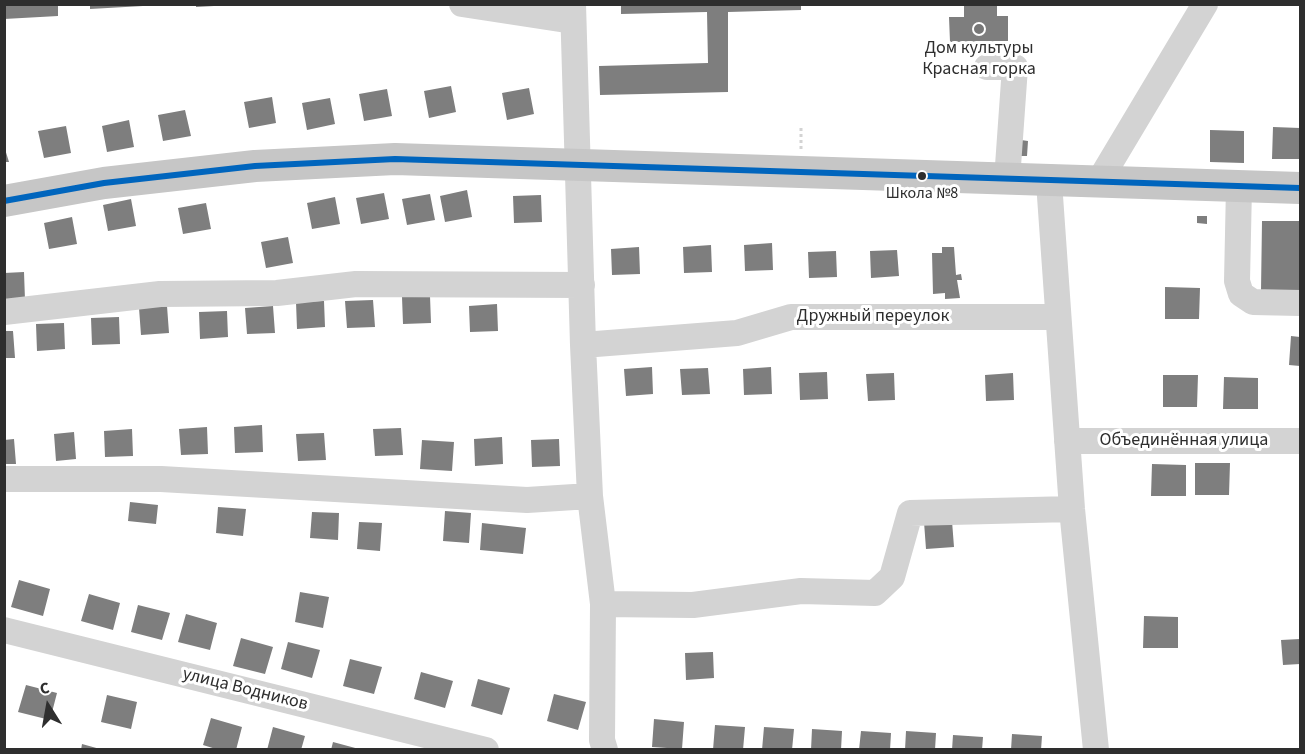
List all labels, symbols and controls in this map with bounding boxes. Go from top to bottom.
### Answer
marker: Дом культуры Красная горка [972,22,986,36]
place label: Дом культуры Красная горка [922,38,1036,80]
marker: Школа №8 [916,170,928,182]
place label: Школа №8 [886,184,958,204]
street label: Дружный переулок [797,306,949,328]
street label: Объединённая улица [1100,430,1268,452]
street label: улица Водников [180,664,310,716]
north arrow [18,676,78,736]
text: С [38,677,51,700]

